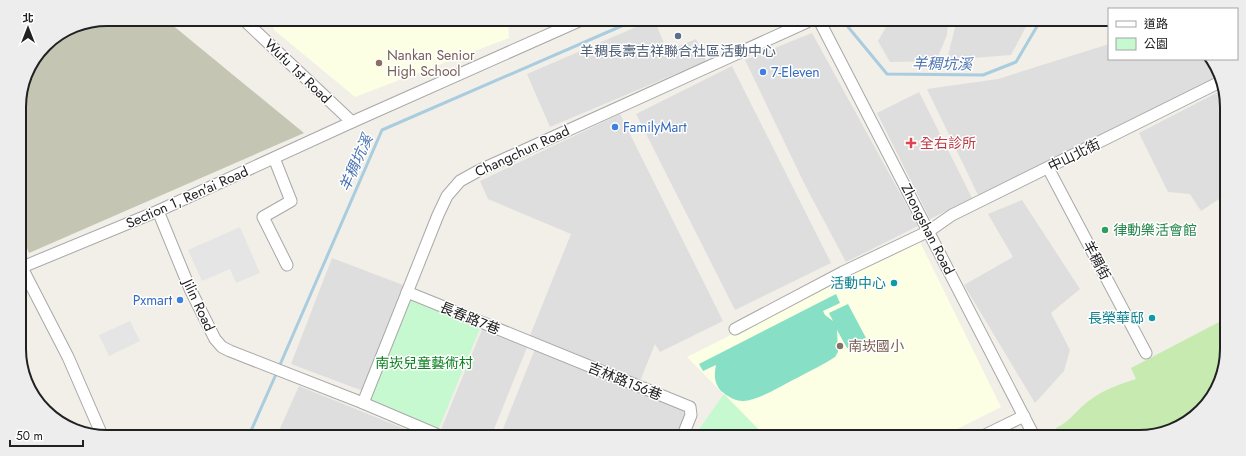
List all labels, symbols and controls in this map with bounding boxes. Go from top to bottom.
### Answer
north arrow [8,8,48,48]
legend [1108,8,1238,60]
text: 北 [23,10,34,26]
text: 道路 [1144,15,1168,33]
marker: 羊稠長壽吉祥聯合社區活動中心 [673,31,683,41]
street label: Wufu 1st Road [260,34,336,108]
text: 公園 [1144,35,1168,53]
place label: 羊稠長壽吉祥聯合社區活動中心 [580,41,776,61]
place label: Nankan Senior High School [387,45,475,81]
water label: 羊稠坑溪 [912,52,974,76]
marker: Nankan Senior High School [374,58,384,68]
place label: 7-Eleven [771,62,820,82]
marker: 7-Eleven [758,67,768,77]
place label: FamilyMart [623,117,687,137]
street label: Changchun Road [471,120,573,182]
marker: FamilyMart [610,122,620,132]
water label: 羊稠坑溪 [334,129,379,195]
place label: 全右診所 [920,133,976,153]
street label: 中山北街 [1044,134,1104,176]
marker: 全右診所 [905,137,917,149]
street label: Section 1, Ren'ai Road [123,161,251,233]
street label: Zhongshan Road [897,180,959,278]
place label: 律動樂活會館 [1113,220,1197,240]
marker: 律動樂活會館 [1100,225,1110,235]
street label: 羊稠街 [1078,237,1116,283]
place label: 活動中心 [830,273,886,293]
street label: Jilin Road [177,274,220,334]
marker: 活動中心 [889,278,899,288]
place label: Pxmart [133,290,173,310]
marker: Pxmart [175,295,185,305]
street label: 長春路7巷 [437,297,503,339]
place label: 長榮華邸 [1088,308,1144,328]
marker: 長榮華邸 [1147,313,1157,323]
place label: 南崁國小 [848,336,904,356]
marker: 南崁國小 [835,341,845,351]
park label: 南崁兒童藝術村 [375,353,473,373]
street label: 吉林路156巷 [585,357,665,405]
scale bar [10,422,83,448]
text: 50 m [16,427,43,445]

